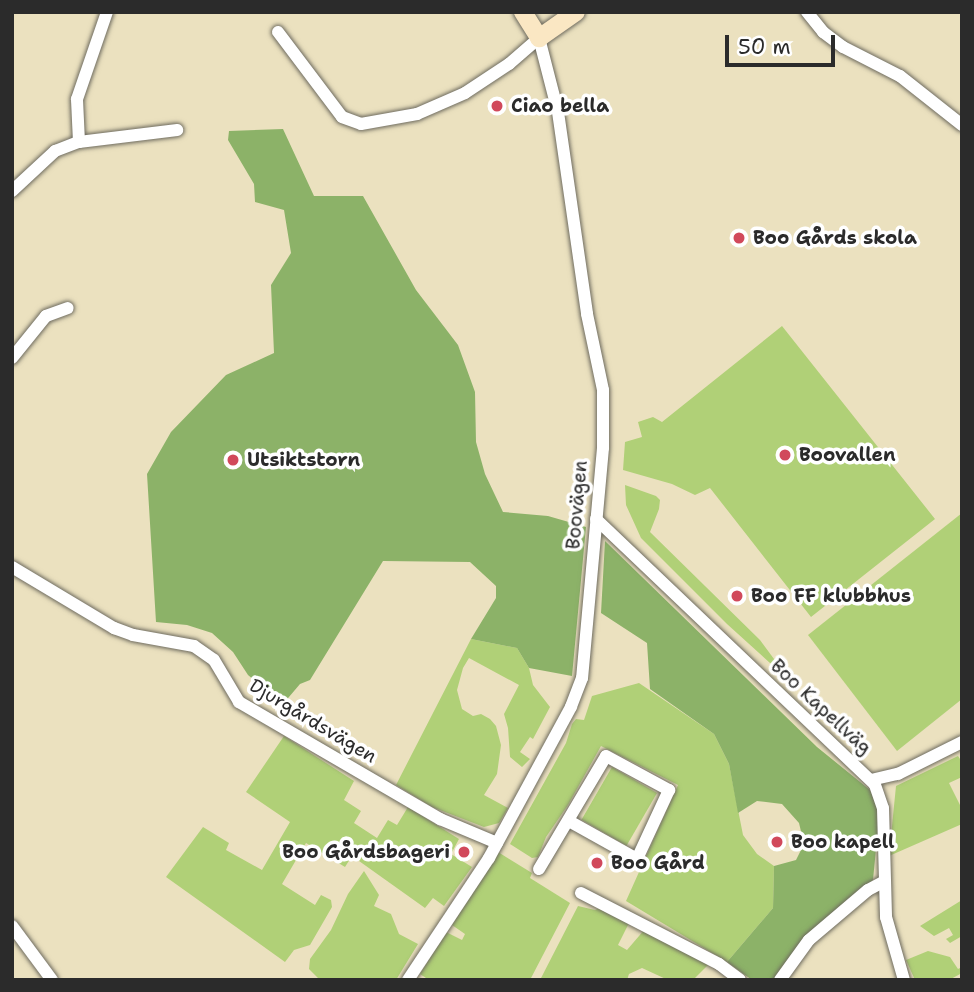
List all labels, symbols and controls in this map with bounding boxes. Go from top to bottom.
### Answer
scale bar [729,21,839,65]
text: 50 m [738,33,791,61]
place label: Ciao bella [511,95,609,117]
marker: Ciao bella [489,98,505,114]
place label: Boo Gårds skola [753,227,917,249]
marker: Boo Gårds skola [731,230,747,246]
place label: Boovallen [799,444,896,466]
marker: Boovallen [777,447,793,463]
place label: Utsiktstorn [247,449,360,471]
marker: Utsiktstorn [225,452,241,468]
street label: Boovägen [562,460,592,550]
place label: Boo FF klubbhus [751,585,911,607]
marker: Boo FF klubbhus [729,588,745,604]
street label: Boo Kapellväg [766,655,876,759]
street label: Djurgårdsvägen [245,674,381,768]
place label: Boo kapell [791,831,895,853]
marker: Boo kapell [769,834,785,850]
place label: Boo Gårdsbageri [282,841,450,863]
marker: Boo Gårdsbageri [456,844,472,860]
place label: Boo Gård [611,852,705,874]
marker: Boo Gård [589,855,605,871]

